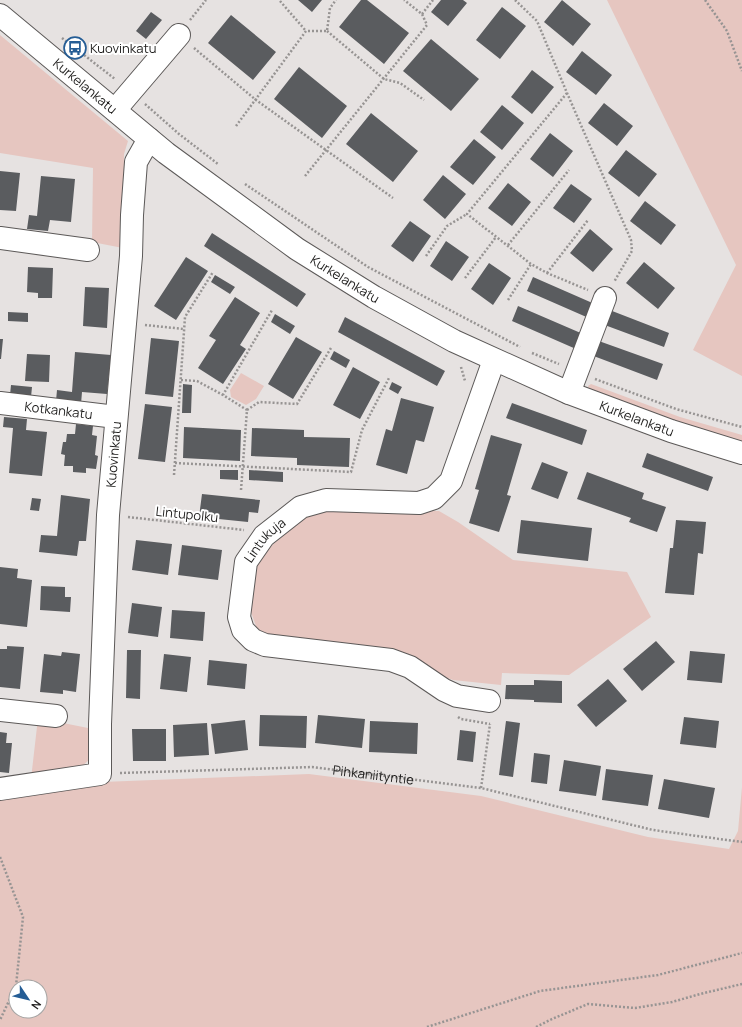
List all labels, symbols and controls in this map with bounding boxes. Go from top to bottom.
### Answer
bus stop icon: Kuovinkatu [62,35,88,61]
place label: Kuovinkatu [90,39,156,57]
street label: Kurkelankatu [50,54,121,118]
street label: Kurkelankatu [307,251,383,307]
street label: Kurkelankatu [597,396,677,440]
street label: Kotkankatu [24,397,94,423]
street label: Kuovinkatu [101,421,125,488]
street label: Lintupolku [155,502,219,526]
street label: Lintukuja [239,514,289,566]
street label: Pihkaniityntie [332,761,415,789]
north arrow [8,979,48,1019]
text: N [28,997,45,1013]

